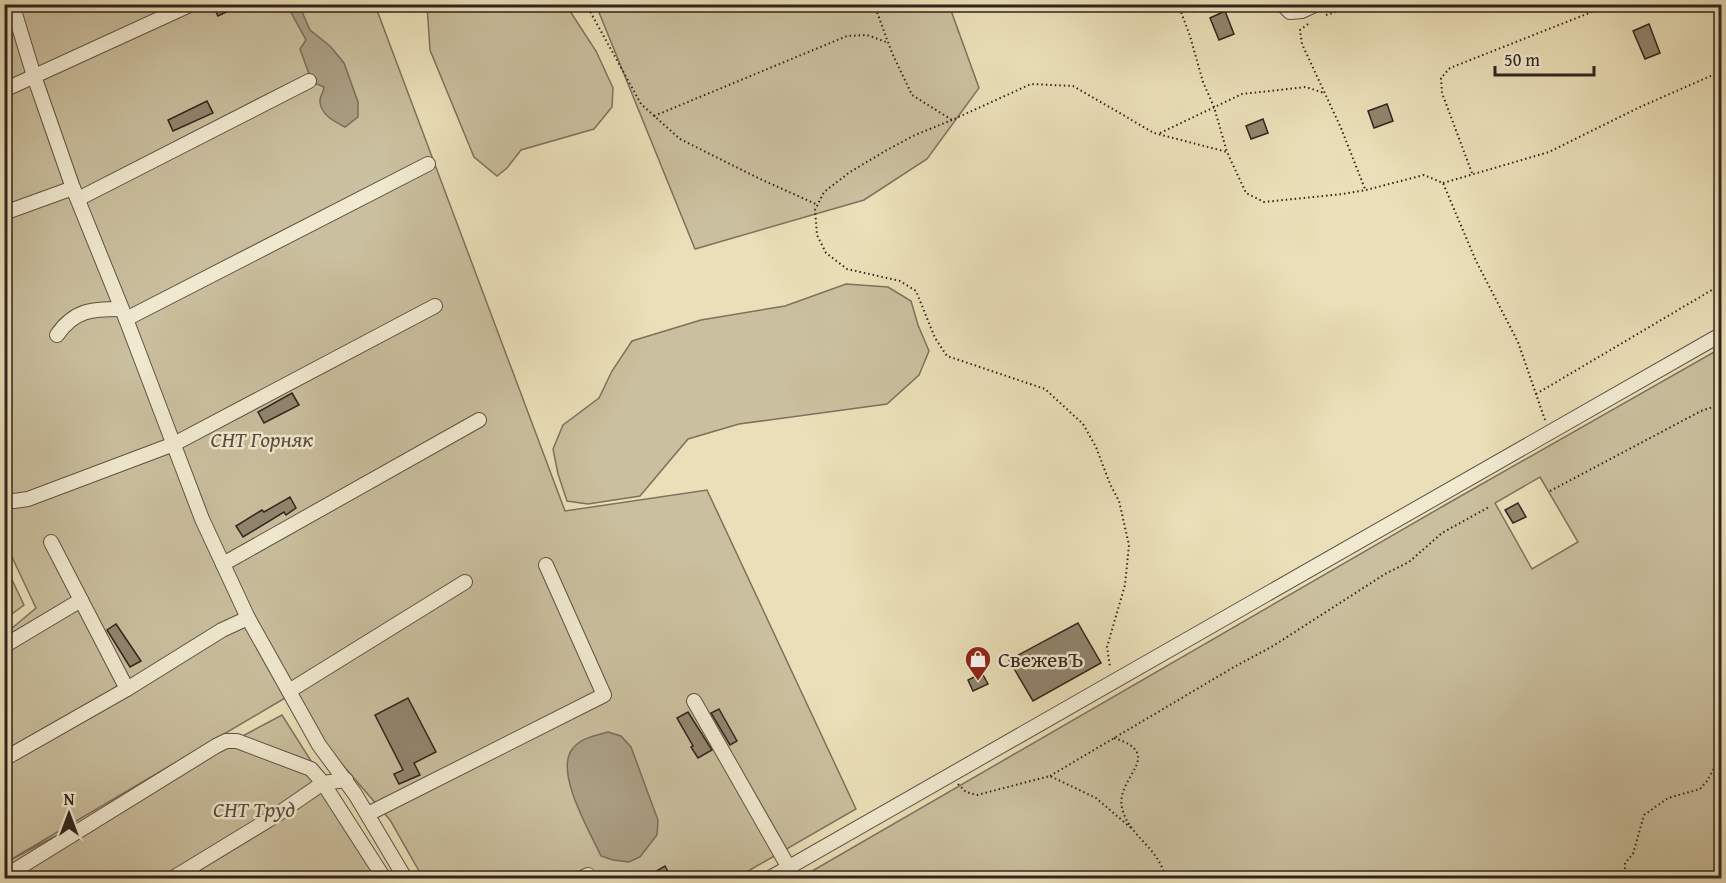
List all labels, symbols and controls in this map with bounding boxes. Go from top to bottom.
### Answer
scale bar [1495,39,1594,77]
text: 50 m [1504,46,1540,73]
park label: СНТ Горняк [211,423,314,455]
place label: СвежевЪ [998,643,1083,675]
shop icon: СвежевЪ [963,644,993,682]
north arrow [39,784,99,844]
text: N [64,787,75,811]
park label: СНТ Труд [213,793,295,825]

